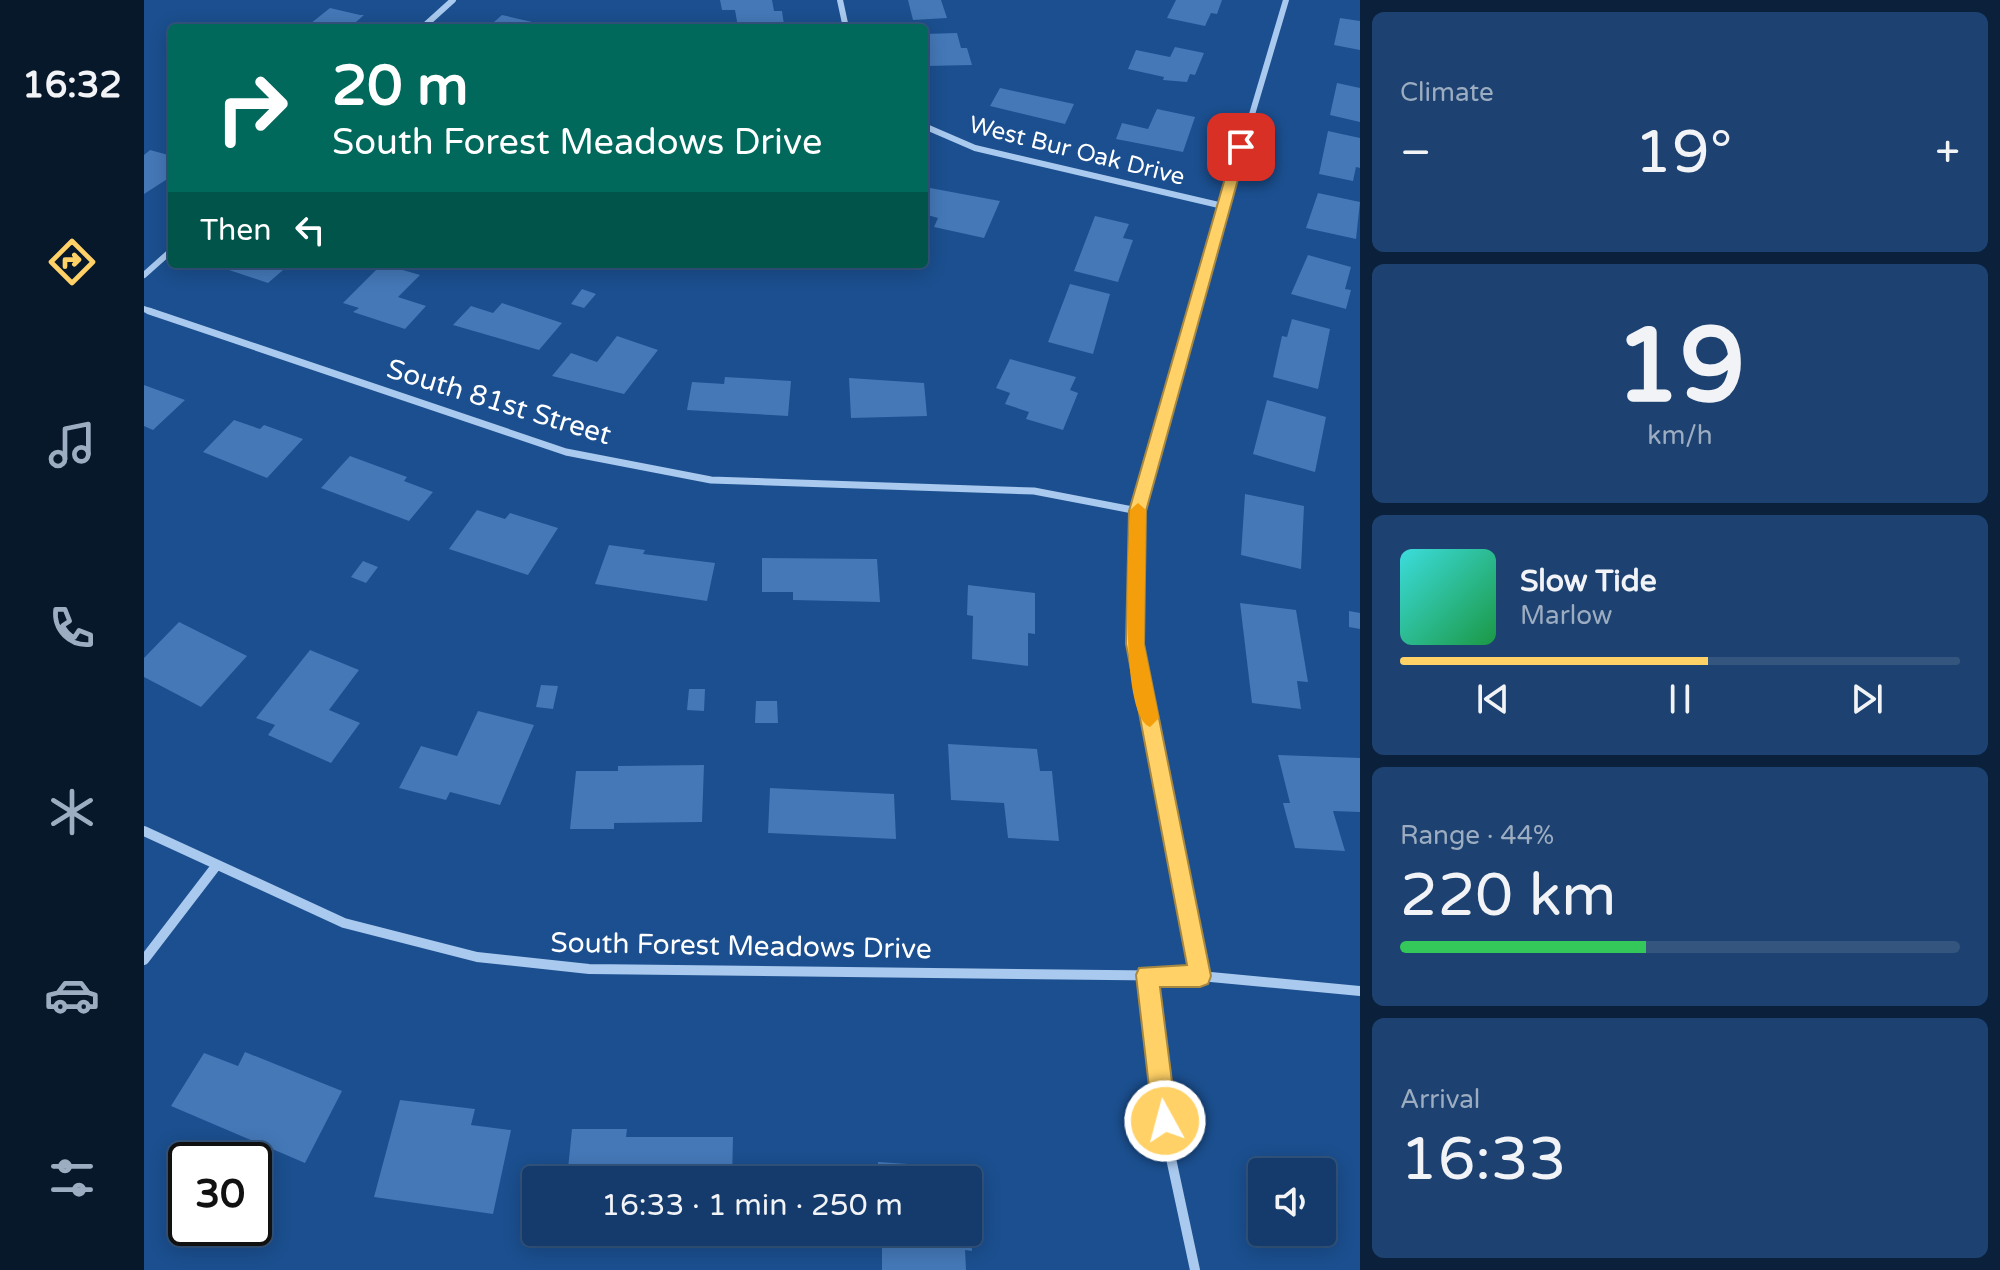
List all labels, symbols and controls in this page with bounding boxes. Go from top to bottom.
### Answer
text: 20 m [332,53,468,120]
icon: right [200,56,304,160]
text: 16:32 [22,64,122,107]
text: Climate [1400,77,1494,108]
street label: West Bur Oak Drive [966,110,1188,192]
pin [1207,113,1275,181]
text: 19° [1634,117,1732,189]
text: South Forest Meadows Drive [332,121,822,164]
icon: arrive [1219,125,1263,169]
text: − [1400,127,1431,180]
text: + [1935,127,1960,180]
icon: left [288,208,332,252]
text: Then [200,212,272,249]
icon: directions [44,234,100,290]
text: 19 [1615,305,1745,430]
street label: South 81st Street [383,352,616,452]
icon: music [44,417,100,473]
text: km/h [1647,420,1713,451]
text: Slow Tide [1520,563,1657,600]
icon: phone [44,600,100,656]
text: Marlow [1520,600,1612,631]
icon: previous [1471,677,1515,721]
icon: pause [1658,677,1702,721]
icon: next [1845,677,1889,721]
icon: climate [44,784,100,840]
text: Range · 44% [1400,820,1554,851]
text: 220 km [1400,860,1616,932]
street label: South Forest Meadows Drive [550,926,932,966]
icon: car [44,967,100,1023]
position arrow [1123,1079,1207,1163]
text: Arrival [1400,1084,1480,1115]
text: 16:33 [1400,1124,1566,1196]
speed limit sign: 30 [168,1142,272,1246]
icon: filters [44,1150,100,1206]
map controls [1248,1158,1336,1246]
button: sound [1248,1158,1336,1246]
text: 16:33 · 1 min · 250 m [601,1187,903,1224]

